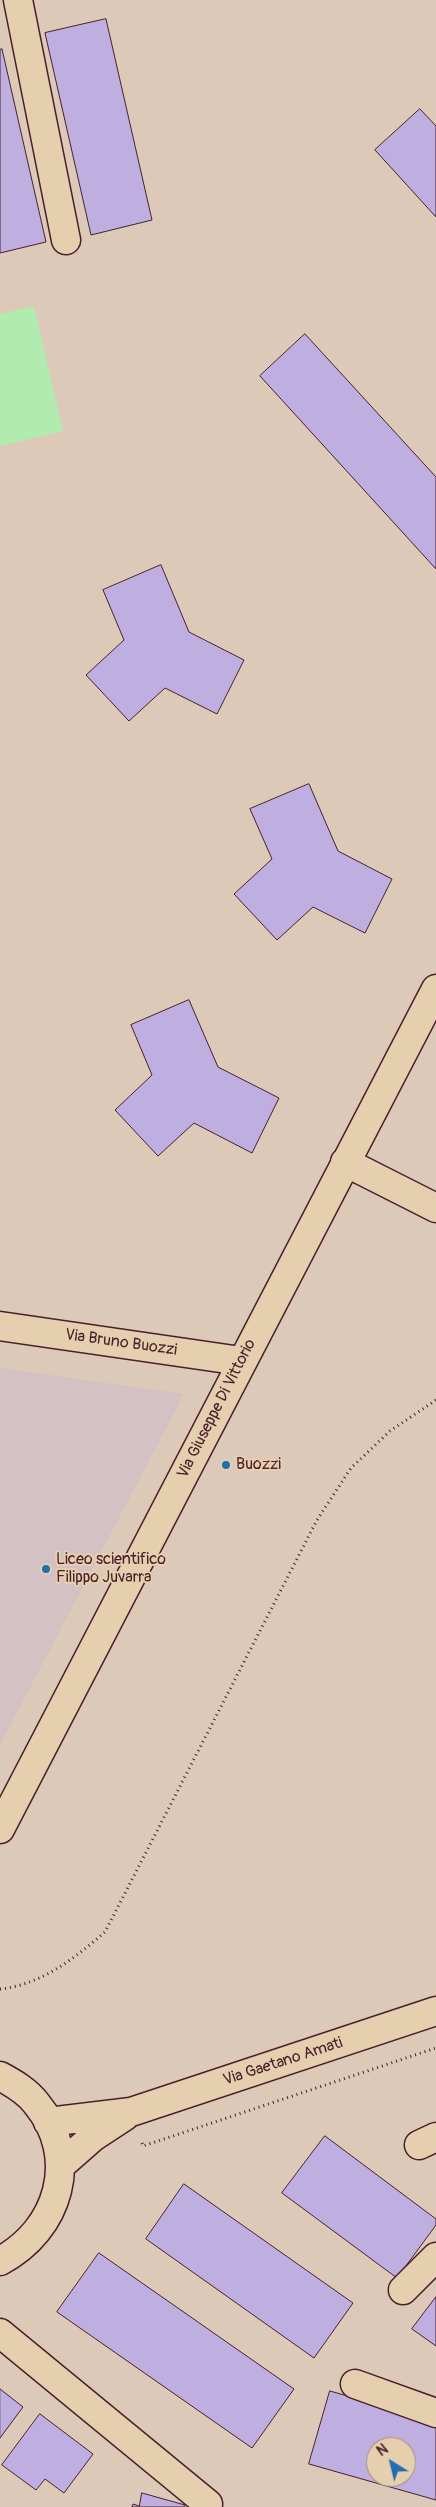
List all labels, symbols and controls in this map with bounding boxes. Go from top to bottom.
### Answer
street label: Via Bruno Buozzi [64,1326,178,1360]
street label: Via Giuseppe Di Vittorio [174,1336,260,1482]
place label: Buozzi [236,1455,281,1475]
marker: Buozzi [220,1459,232,1471]
place label: Liceo scientifico Filippo Juvarra [56,1550,166,1588]
marker: Liceo scientifico Filippo Juvarra [40,1563,52,1575]
street label: Via Gaetano Amati [221,2034,345,2090]
north arrow [366,2437,416,2487]
text: N [374,2441,391,2460]

